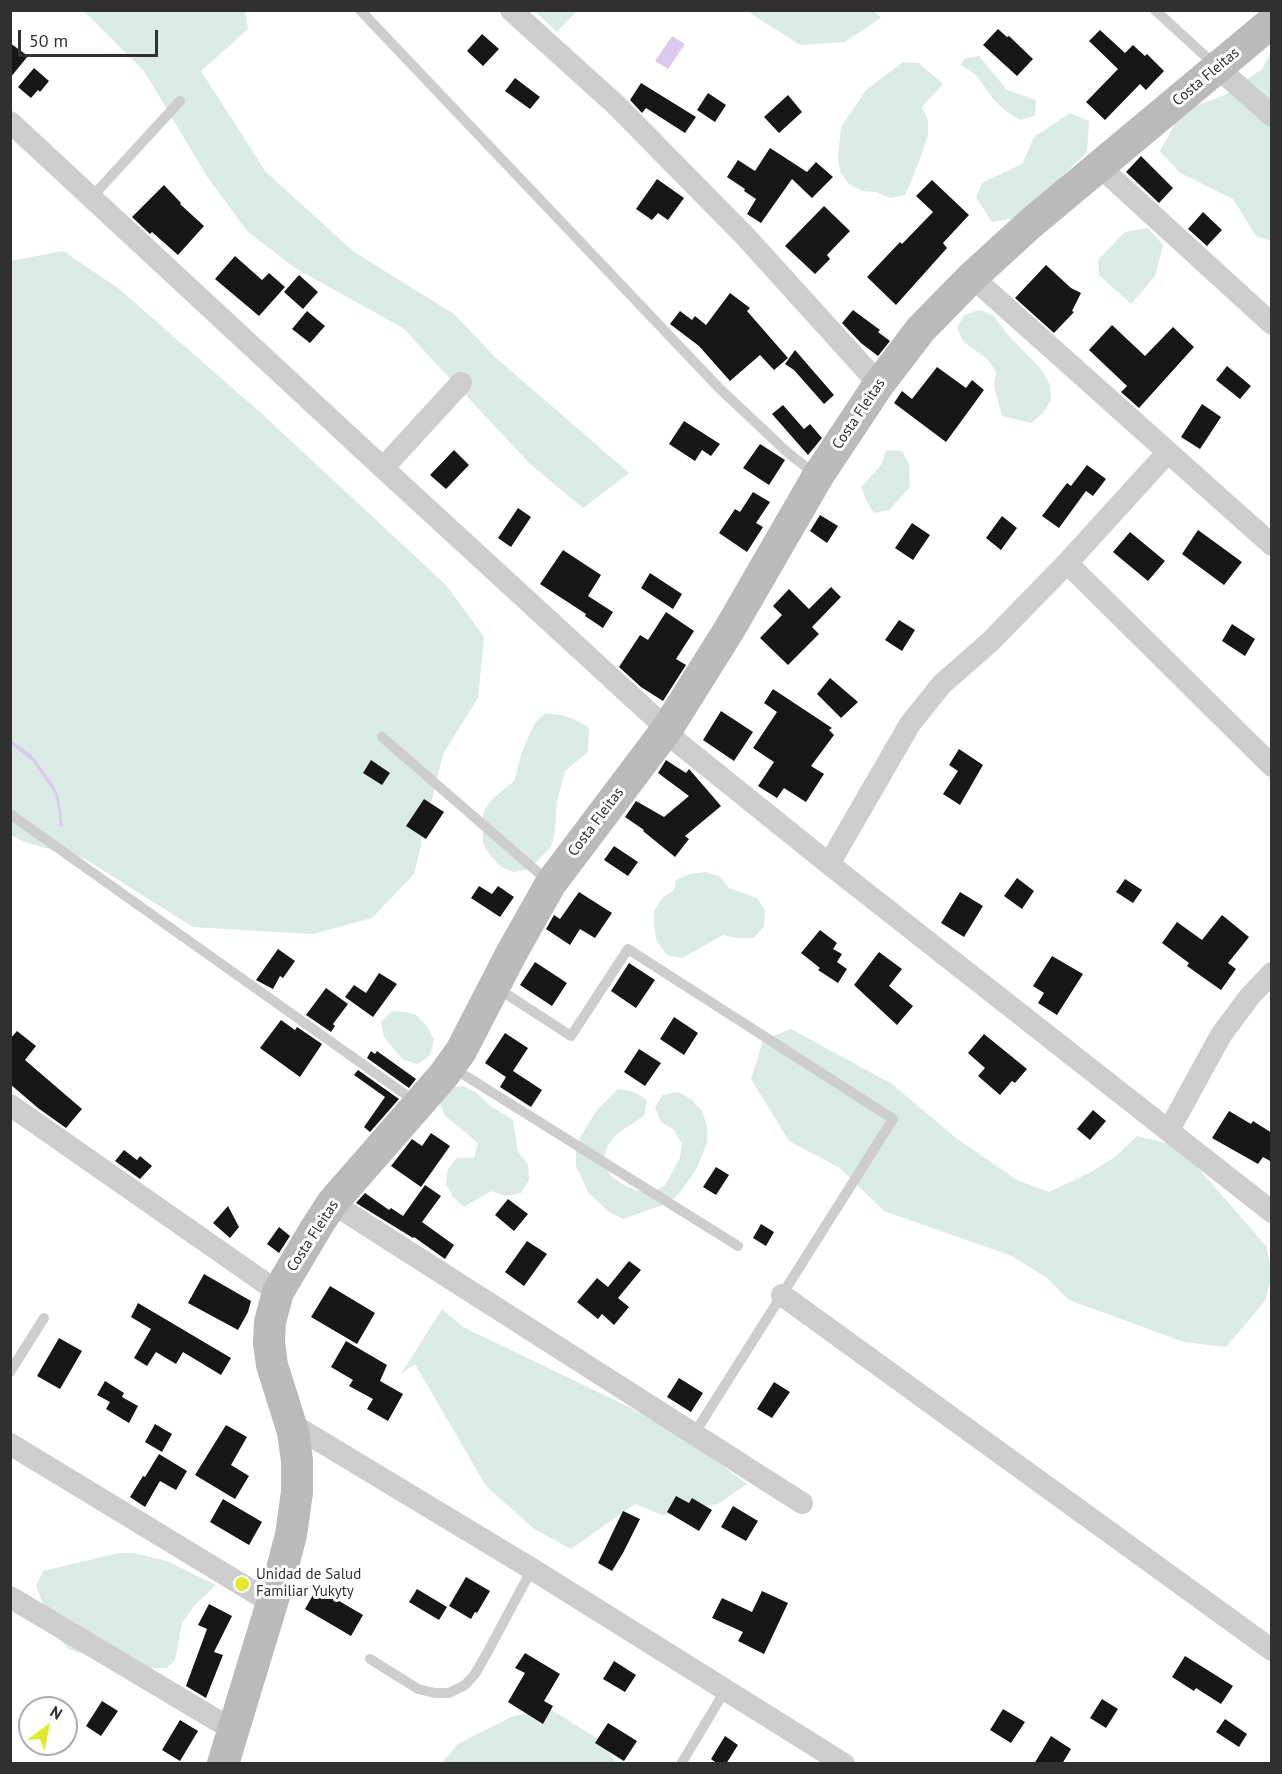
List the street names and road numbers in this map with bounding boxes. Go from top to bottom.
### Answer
street label: Costa Fleitas [1169,44,1243,110]
street label: Costa Fleitas [829,375,889,453]
street label: Costa Fleitas [564,784,628,860]
street label: Costa Fleitas [283,1197,343,1275]

